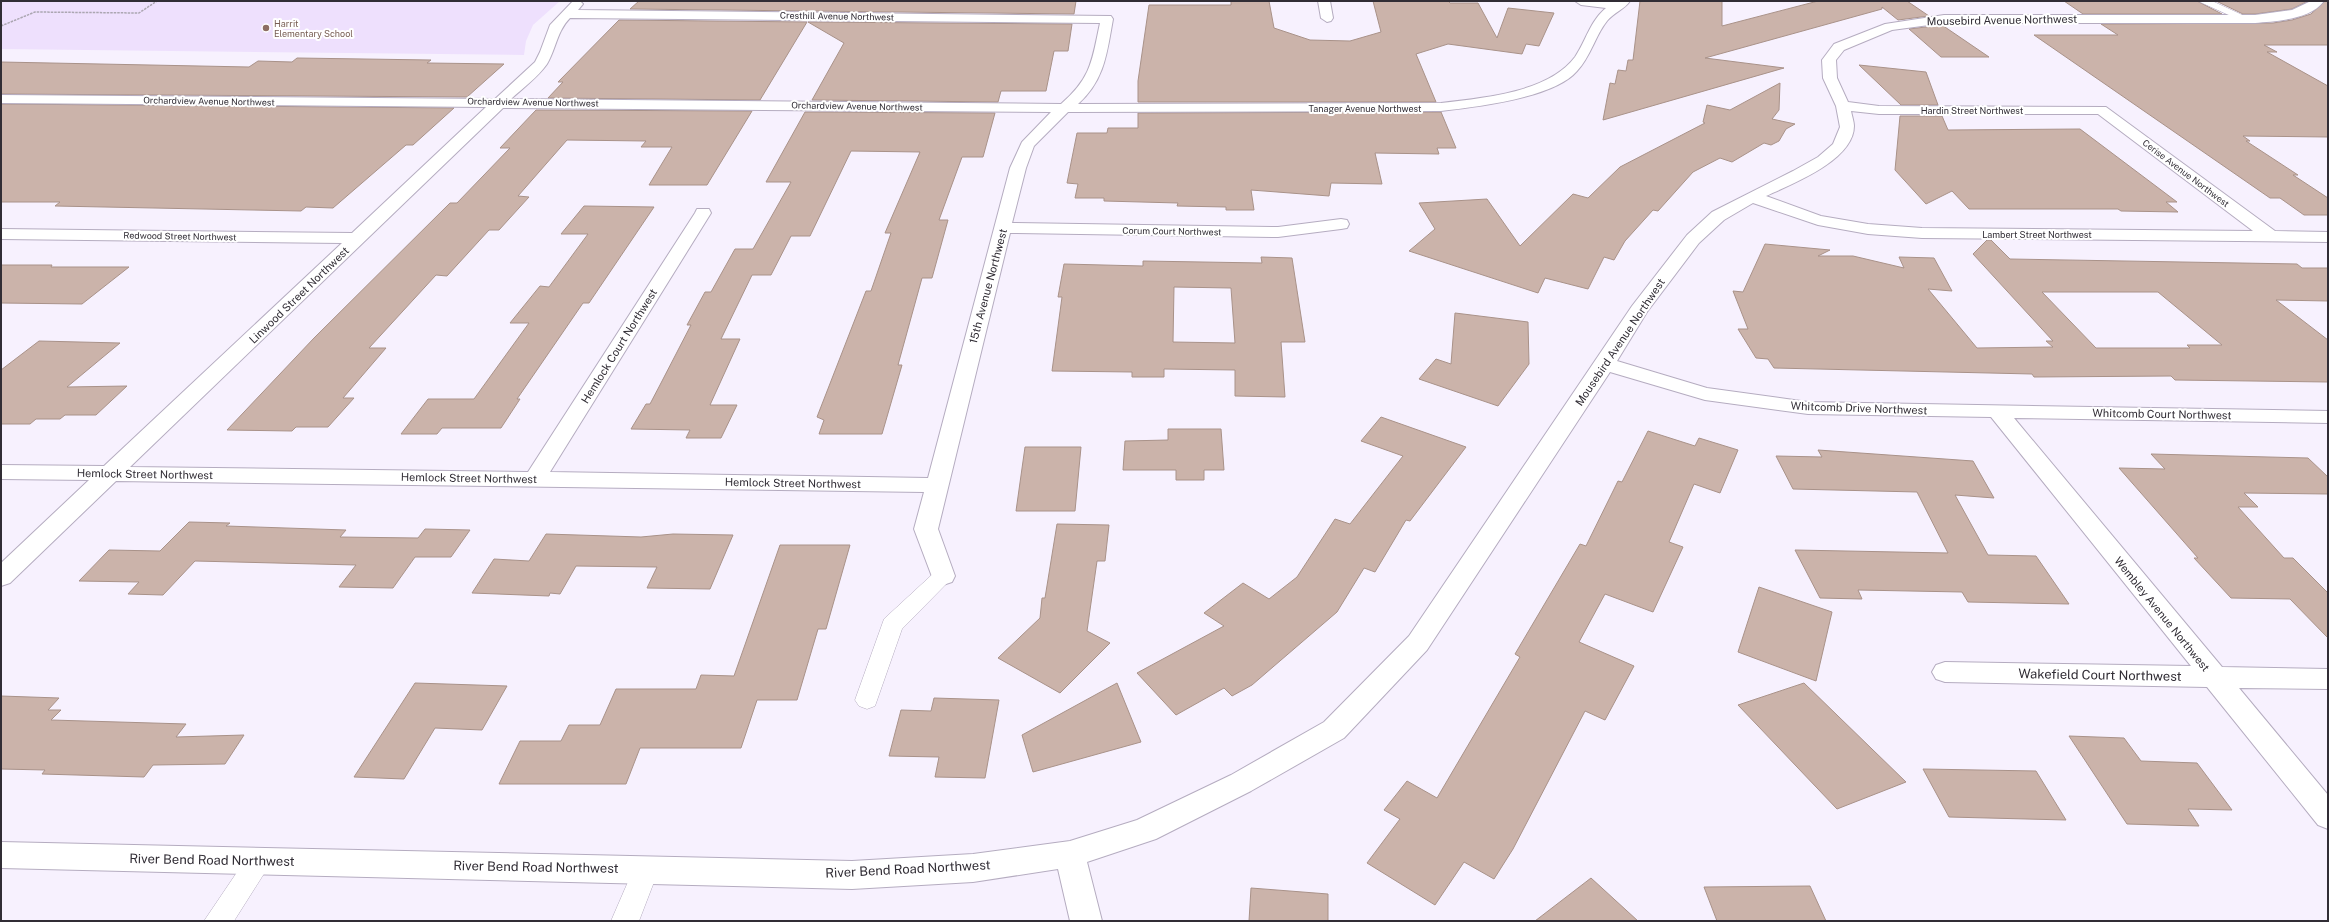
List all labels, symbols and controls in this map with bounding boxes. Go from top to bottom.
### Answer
street label: Cresthill Avenue Northwest [780,10,895,23]
street label: Mousebird Avenue Northwest [1927,13,2077,27]
place label: Harrit Elementary School [274,18,353,39]
marker: Harrit Elementary School [261,23,271,33]
street label: Orchardview Avenue Northwest [143,94,275,108]
street label: Orchardview Avenue Northwest [467,95,599,109]
street label: Orchardview Avenue Northwest [791,99,923,113]
street label: Tanager Avenue Northwest [1309,103,1422,114]
street label: Hardin Street Northwest [1921,105,2024,116]
street label: Cerise Avenue Northwest [2141,137,2232,209]
street label: Corum Court Northwest [1122,225,1222,237]
street label: 15th Avenue Northwest [967,227,1009,345]
street label: Lambert Street Northwest [1982,229,2092,240]
street label: Redwood Street Northwest [123,230,237,242]
street label: Linwood Street Northwest [247,244,351,346]
street label: Mousebird Avenue Northwest [1573,276,1667,408]
street label: Hemlock Court Northwest [579,286,659,406]
street label: Whitcomb Drive Northwest [1790,400,1928,416]
street label: Whitcomb Court Northwest [2092,407,2232,421]
street label: Hemlock Street Northwest [77,467,213,481]
street label: Hemlock Street Northwest [401,471,537,485]
street label: Hemlock Street Northwest [725,476,861,490]
street label: Wembley Avenue Northwest [2112,554,2212,674]
street label: Wakefield Court Northwest [2018,666,2182,684]
street label: River Bend Road Northwest [129,851,295,869]
street label: River Bend Road Northwest [825,857,991,881]
street label: River Bend Road Northwest [453,858,619,876]

